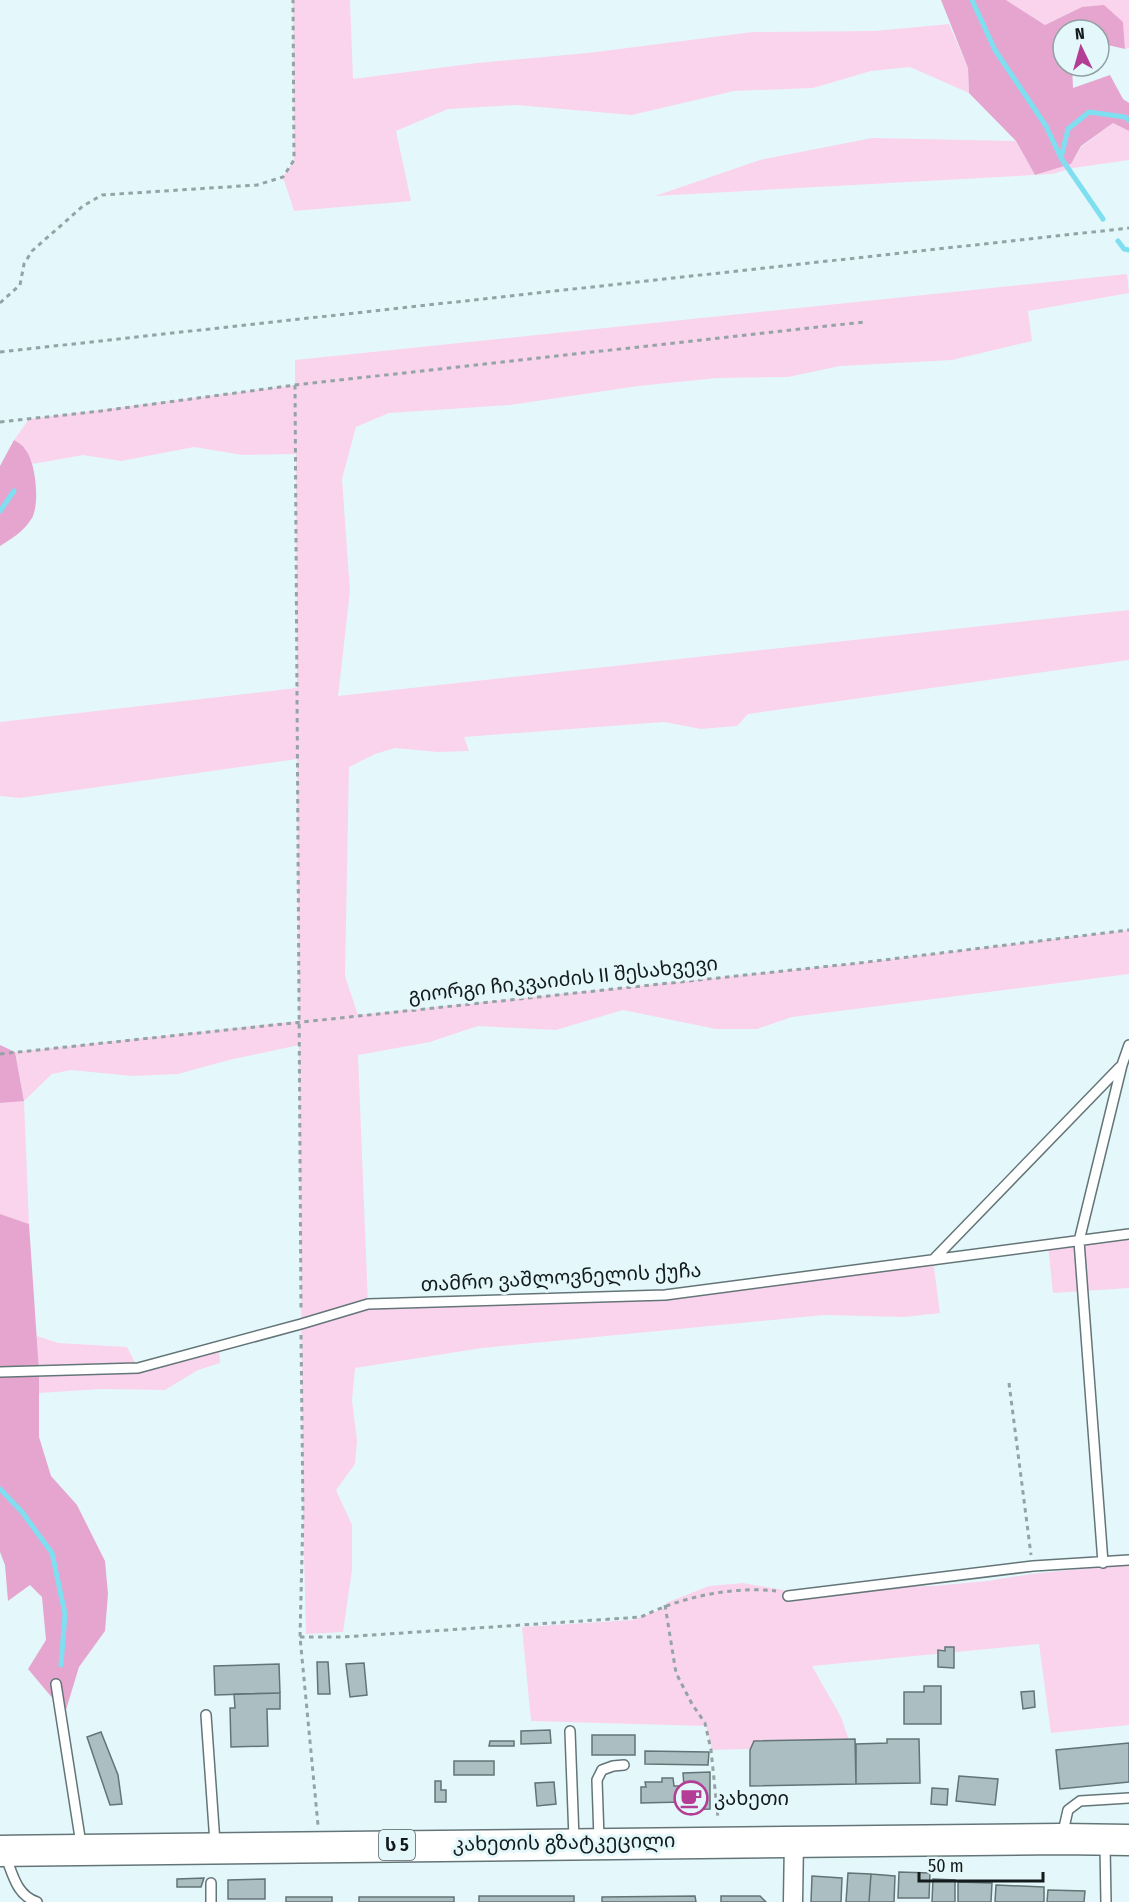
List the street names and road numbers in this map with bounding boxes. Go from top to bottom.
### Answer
street label: გიორგი ჩიკვაიძის II შესახვევი [407,951,719,1007]
street label: თამრო ვაშლოვნელის ქუჩა [420,1258,702,1297]
street label: კახეთის გზატკეცილი [453,1828,675,1857]
road number: ს 5 [379,1830,415,1860]

